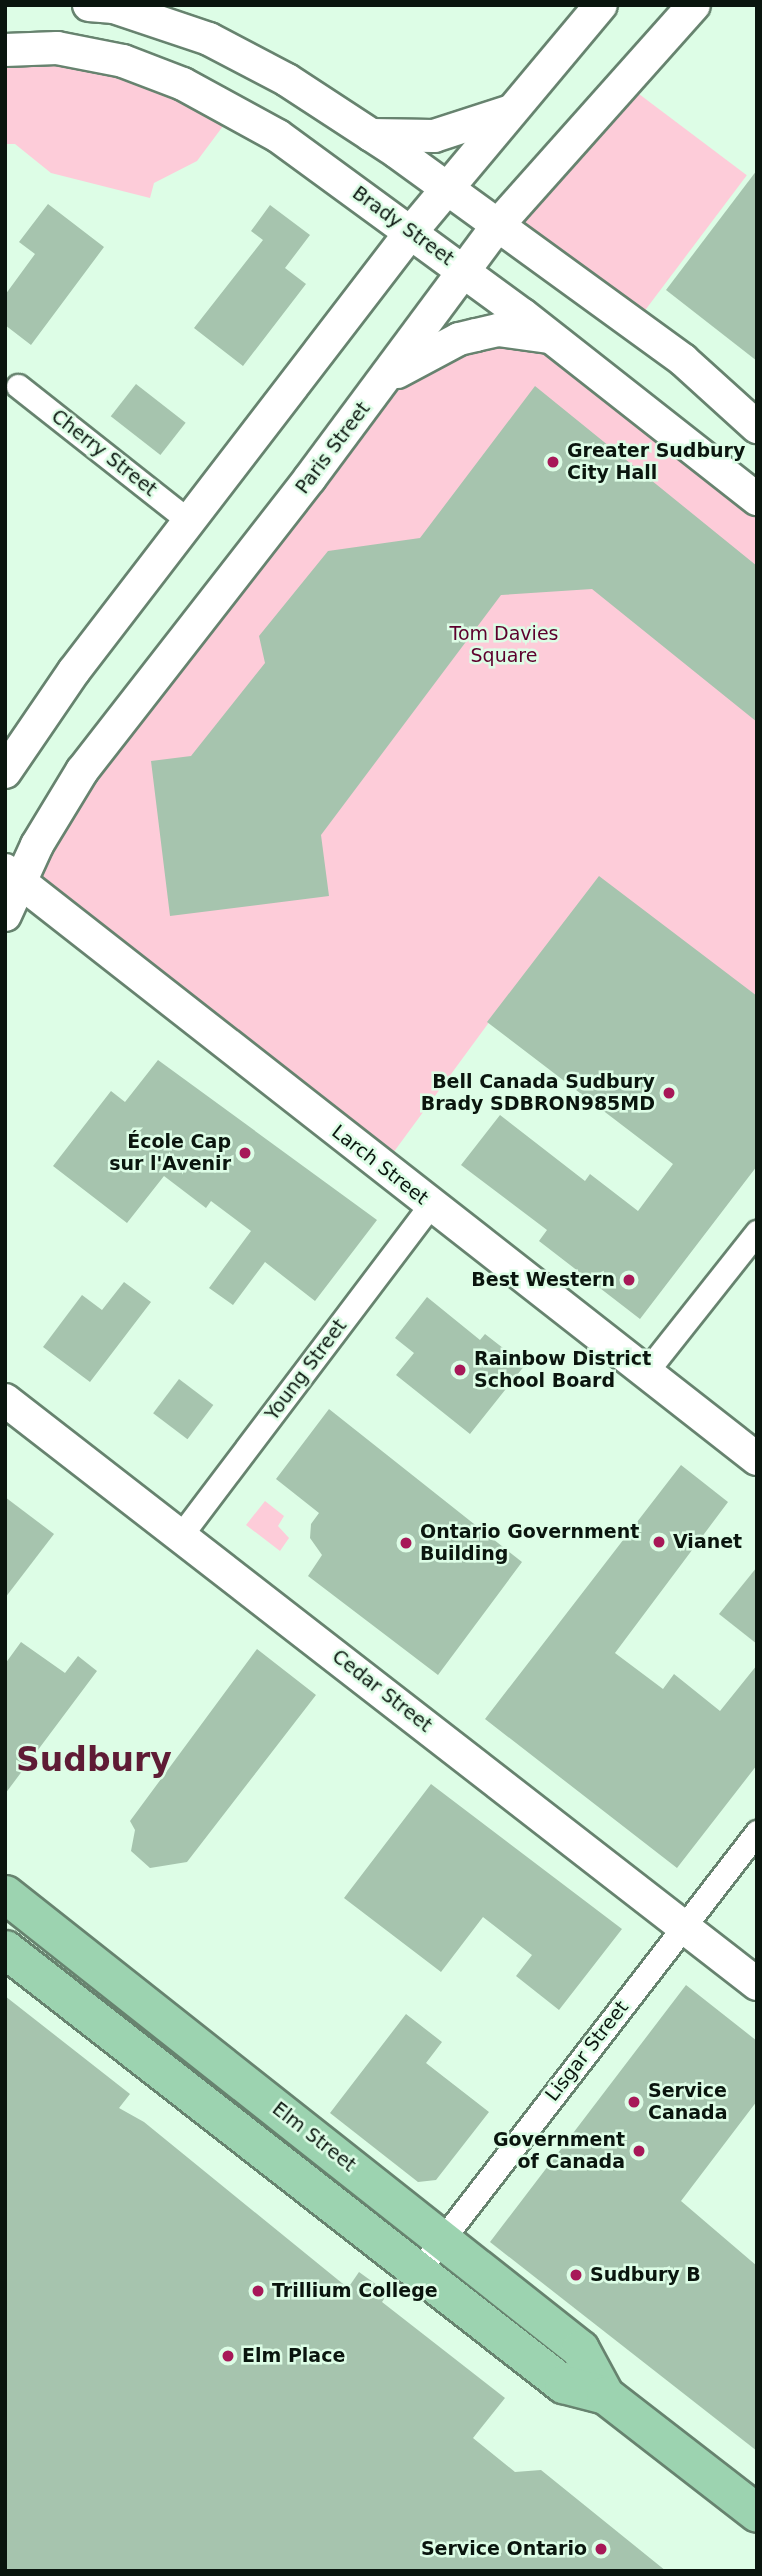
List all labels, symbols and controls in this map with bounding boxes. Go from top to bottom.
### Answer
street label: Brady Street [348,182,458,270]
street label: Paris Street [291,398,375,498]
street label: Cherry Street [47,405,161,501]
place label: Greater Sudbury City Hall [567,440,745,484]
marker: Greater Sudbury City Hall [545,454,561,470]
park label: Tom Davies Square [450,623,558,667]
place label: Bell Canada Sudbury Brady SDBRON985MD [421,1071,655,1115]
marker: Bell Canada Sudbury Brady SDBRON985MD [661,1085,677,1101]
street label: Larch Street [327,1120,433,1210]
place label: École Cap sur l'Avenir [109,1131,231,1175]
marker: École Cap sur l'Avenir [237,1145,253,1161]
place label: Best Western [471,1269,615,1291]
marker: Best Western [621,1272,637,1288]
street label: Young Street [261,1315,351,1425]
place label: Rainbow District School Board [474,1348,651,1392]
marker: Rainbow District School Board [452,1362,468,1378]
place label: Ontario Government Building [420,1521,639,1565]
place label: Vianet [673,1531,742,1553]
marker: Vianet [651,1534,667,1550]
marker: Ontario Government Building [398,1535,414,1551]
street label: Cedar Street [328,1645,436,1737]
district label: Sudbury [16,1740,172,1780]
street label: Lisgar Street [541,1996,633,2106]
place label: Service Canada [648,2080,728,2124]
marker: Service Canada [626,2094,642,2110]
street label: Elm Street [268,2097,360,2177]
place label: Government of Canada [493,2129,625,2173]
marker: Government of Canada [631,2143,647,2159]
place label: Sudbury B [590,2264,701,2286]
marker: Sudbury B [568,2267,584,2283]
place label: Trillium College [272,2280,438,2302]
marker: Trillium College [250,2283,266,2299]
place label: Elm Place [242,2345,345,2367]
marker: Elm Place [220,2348,236,2364]
place label: Service Ontario [421,2538,587,2560]
marker: Service Ontario [593,2541,609,2557]

